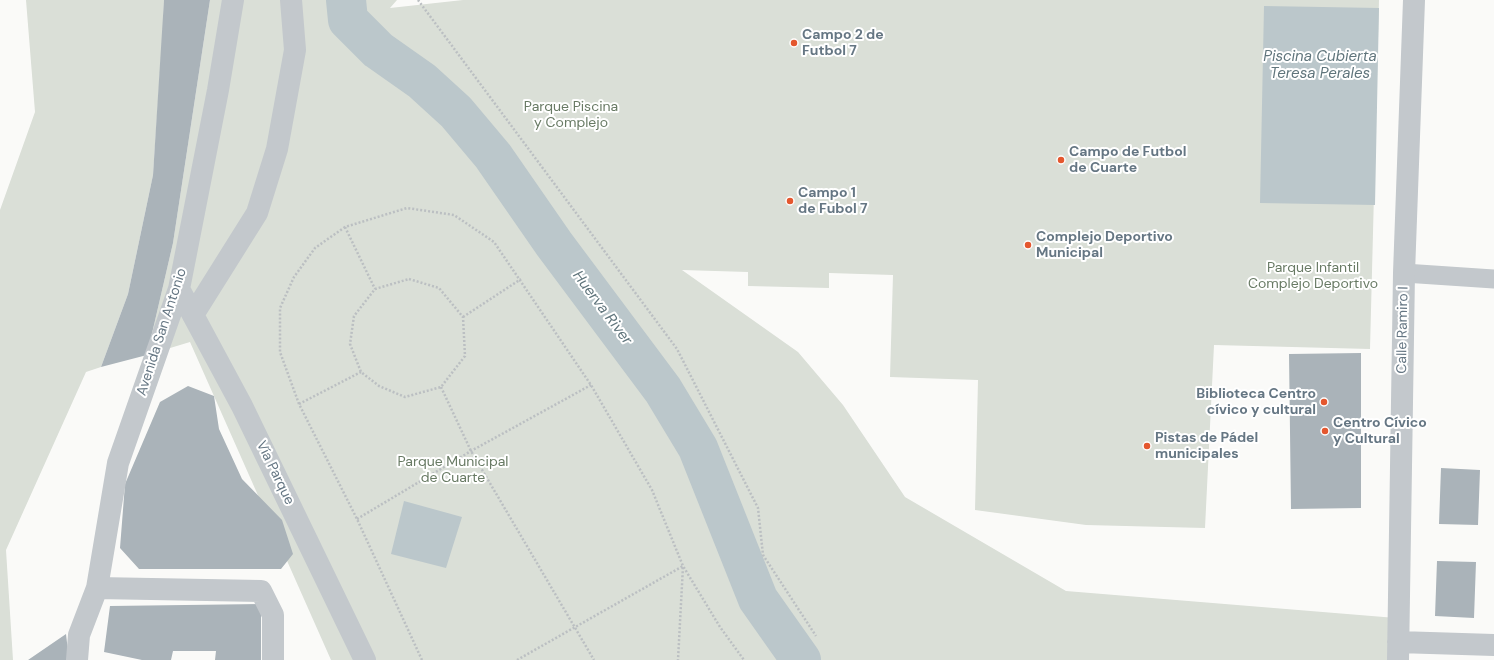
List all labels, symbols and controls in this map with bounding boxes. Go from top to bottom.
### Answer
place label: Campo 2 de Futbol 7 [802,27,884,60]
marker: Campo 2 de Futbol 7 [789,38,799,48]
water label: Piscina Cubierta Teresa Perales [1263,48,1377,83]
park label: Parque Piscina y Complejo [524,99,618,132]
place label: Campo de Futbol de Cuarte [1069,144,1187,176]
marker: Campo de Futbol de Cuarte [1056,155,1066,165]
place label: Campo 1 de Fubol 7 [798,185,868,218]
marker: Campo 1 de Fubol 7 [785,196,795,206]
place label: Complejo Deportivo Municipal [1036,229,1173,262]
marker: Complejo Deportivo Municipal [1023,240,1033,250]
park label: Parque Infantil Complejo Deportivo [1248,260,1378,292]
street label: Avenida San Antonio [133,266,191,398]
water label: Huerva River [568,267,636,349]
street label: Calle Ramiro I [1394,286,1412,374]
place label: Biblioteca Centro cívico y cultural [1196,386,1316,418]
marker: Biblioteca Centro cívico y cultural [1319,397,1329,407]
place label: Centro Cívico y Cultural [1333,415,1427,448]
marker: Centro Cívico y Cultural [1320,426,1330,436]
place label: Pistas de Pádel municipales [1155,430,1258,462]
street label: Vía Parque [252,438,298,508]
marker: Pistas de Pádel municipales [1142,441,1152,451]
park label: Parque Municipal de Cuarte [398,454,508,486]

